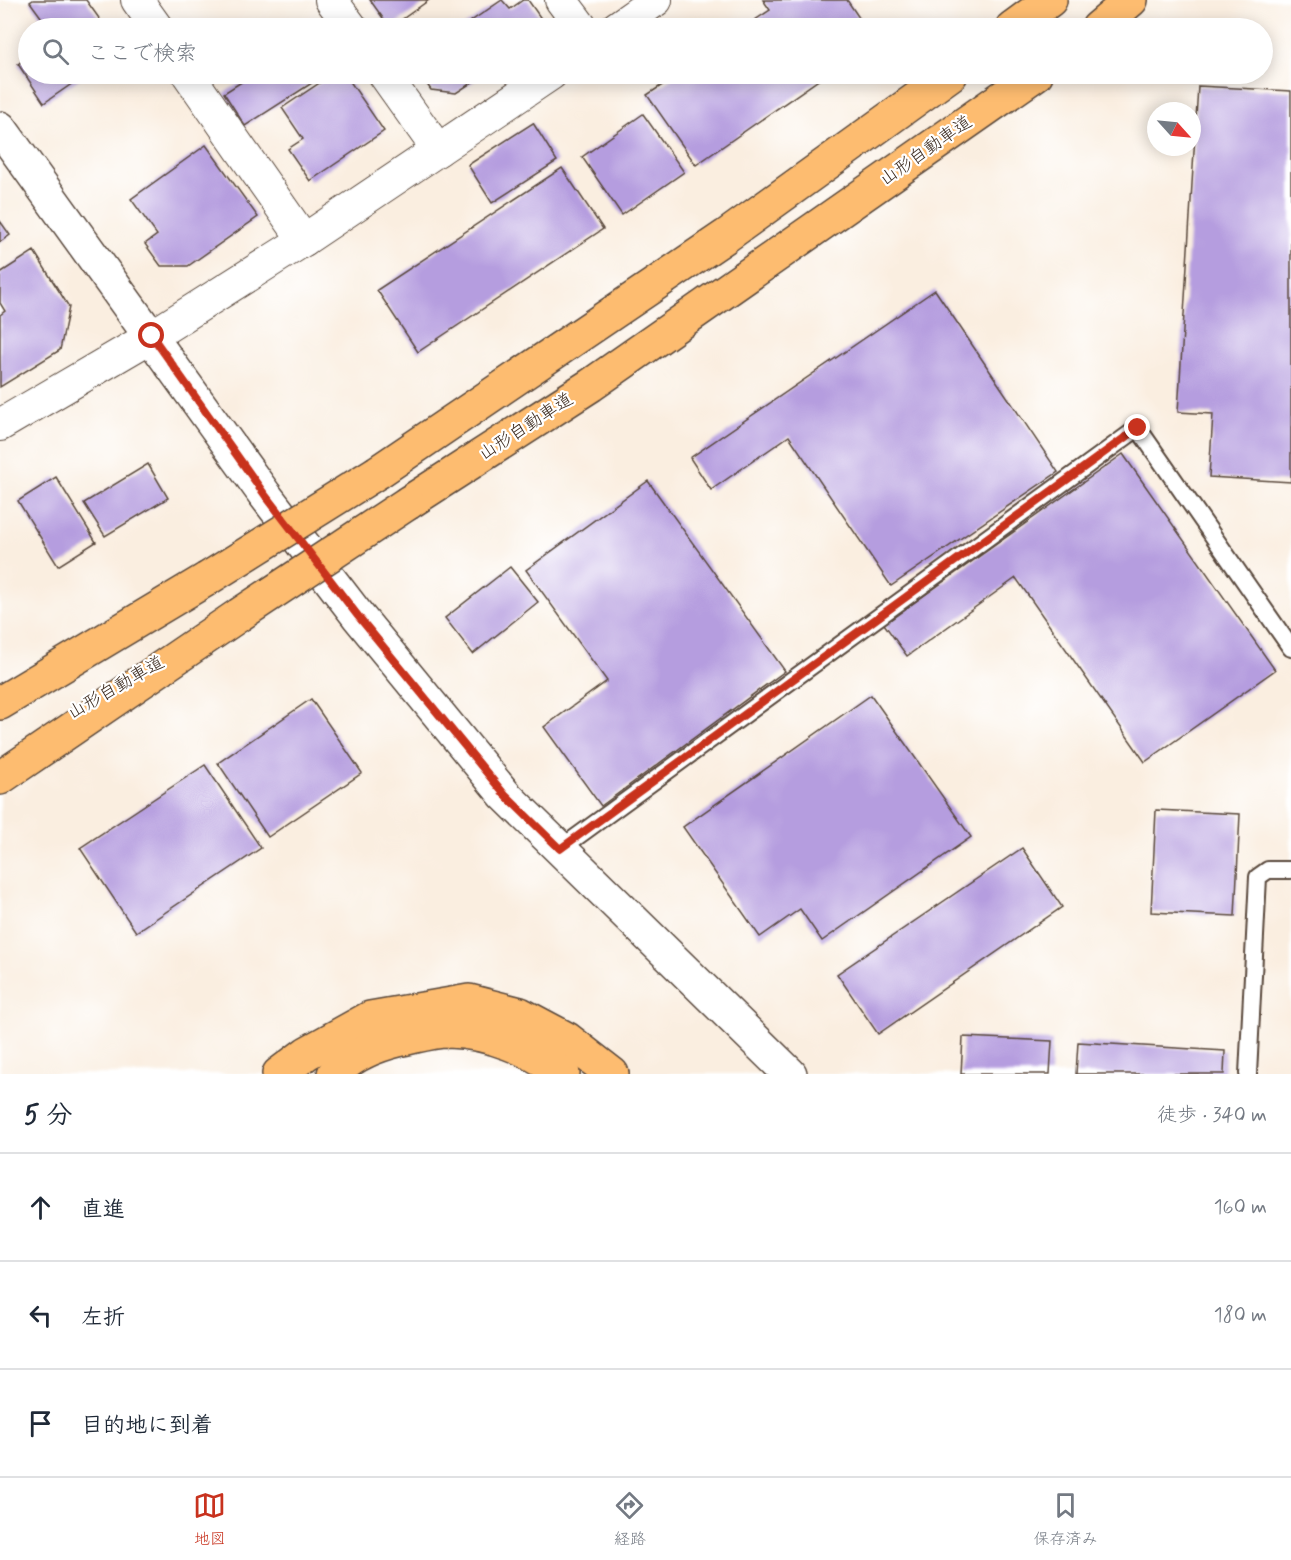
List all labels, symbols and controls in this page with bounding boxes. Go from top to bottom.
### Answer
search box [18,18,1273,84]
icon: search [39,35,72,68]
text: ここで検索 [87,40,197,68]
north arrow [1147,102,1201,156]
street label: 山形自動車道 [875,110,977,192]
route start [138,322,164,348]
street label: 山形自動車道 [474,388,578,466]
route end [1124,414,1150,440]
street label: 山形自動車道 [63,651,169,725]
text: 5 分 [24,1099,73,1133]
text: 徒歩 · 340 m [1157,1102,1267,1129]
icon: ahead [24,1191,57,1224]
text: 160 m [1214,1194,1267,1221]
text: 直進 [81,1196,125,1224]
icon: left [24,1299,57,1332]
text: 180 m [1214,1302,1267,1329]
text: 左折 [81,1304,125,1332]
icon: arrive [24,1407,57,1440]
text: 目的地に到着 [81,1412,213,1440]
tab: 地図 [193,1489,226,1550]
tab: 経路 [613,1489,646,1550]
tab: 保存済み [1033,1489,1097,1550]

